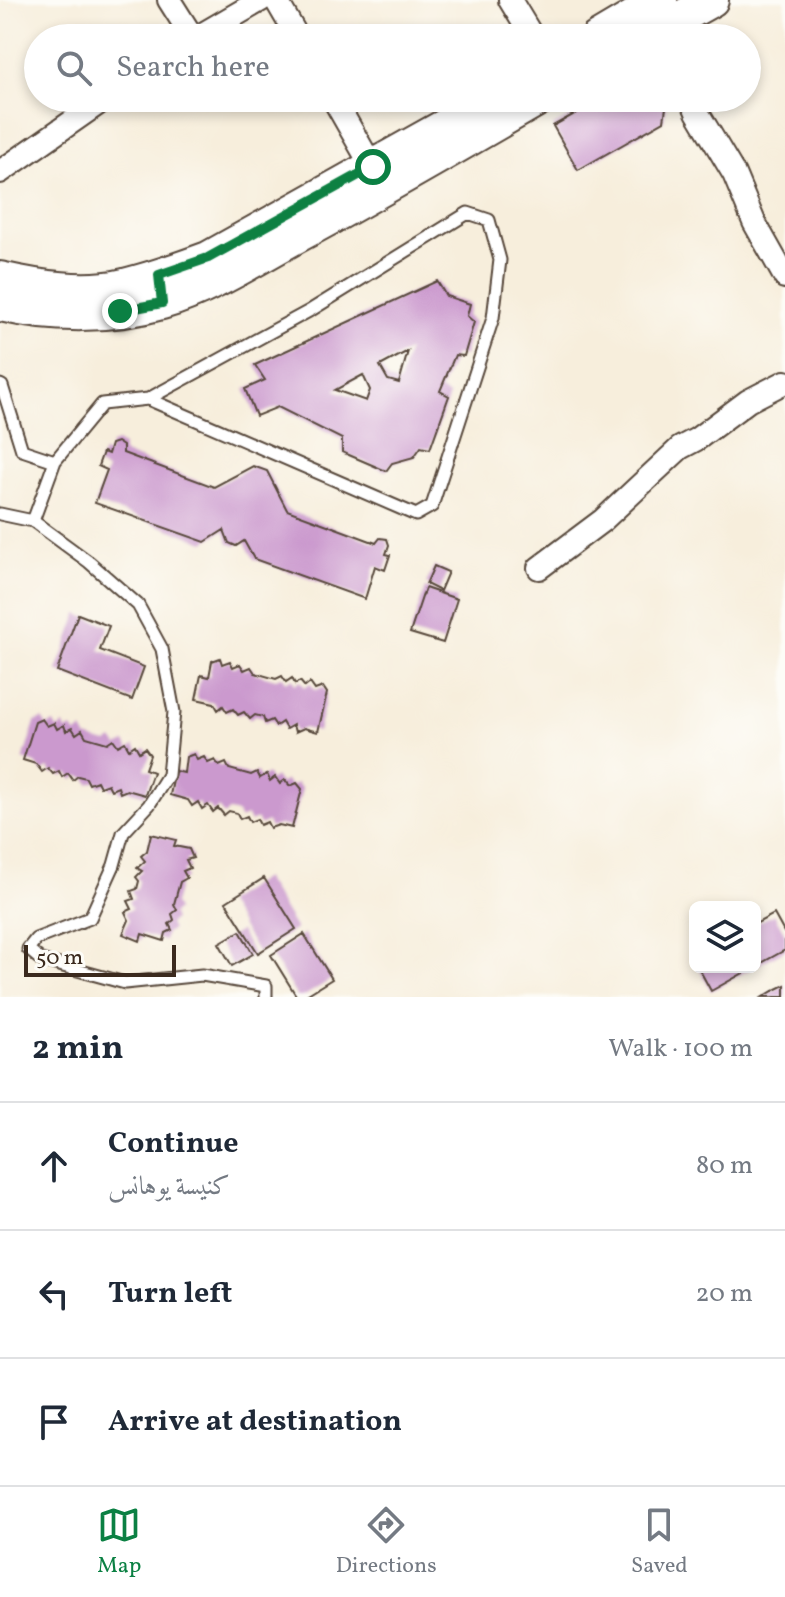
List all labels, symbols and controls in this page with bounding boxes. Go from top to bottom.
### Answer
search box [24,24,761,112]
icon: search [52,46,96,90]
text: Search here [116,47,270,89]
route start [355,149,391,185]
route end [102,293,138,329]
map controls [689,901,761,973]
button: layers [689,901,761,973]
scale bar [24,941,176,977]
text: 50 m [36,943,83,974]
text: 2 min [32,1026,124,1073]
text: Walk · 100 m [608,1031,753,1067]
text: Continue [108,1123,239,1165]
icon: ahead [32,1144,76,1188]
text: 80 m [696,1148,753,1184]
text: كنيسة يوهانس [108,1169,230,1205]
icon: left [32,1272,76,1316]
text: Turn left [108,1273,232,1315]
text: 20 m [695,1276,753,1312]
icon: arrive [32,1400,76,1444]
text: Arrive at destination [108,1401,402,1443]
tab: Map [97,1503,141,1582]
tab: Directions [336,1503,437,1582]
tab: Saved [631,1503,688,1582]

